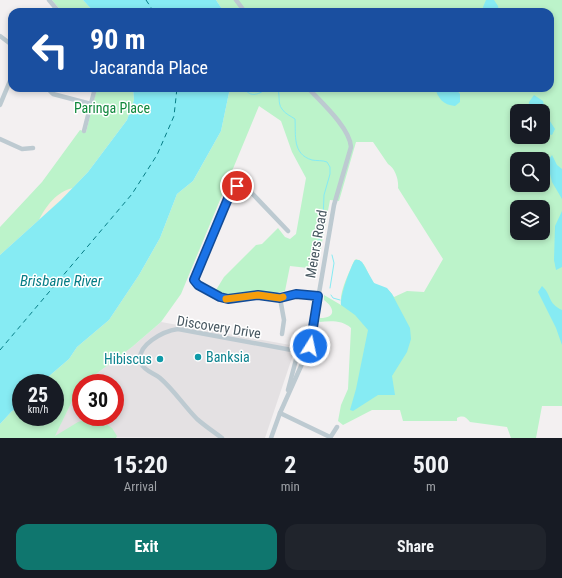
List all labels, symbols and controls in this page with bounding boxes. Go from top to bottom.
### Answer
text: 90 m [90,23,146,56]
icon: left [24,24,76,76]
text: Jacaranda Place [90,57,208,78]
park label: Paringa Place [74,100,151,116]
map controls [510,104,550,240]
button: sound [510,104,550,144]
button: search [510,152,550,192]
pin [220,169,254,203]
icon: arrive [226,175,248,197]
button: layers [510,200,550,240]
street label: Meiers Road [302,209,330,279]
water label: Brisbane River [20,272,103,290]
street label: Discovery Drive [176,312,263,342]
position arrow [289,325,331,367]
place label: Banksia [206,349,250,365]
place label: Hibiscus [104,351,152,367]
marker: Banksia [193,352,203,362]
marker: Hibiscus [155,354,165,364]
speed limit sign: 30 [72,374,124,426]
text: 25 [28,383,48,407]
text: km/h [28,404,48,415]
text: 15:20 [113,451,168,479]
text: 2 [284,451,296,479]
text: 500 [413,451,449,479]
text: Arrival [124,479,157,494]
text: min [281,479,300,494]
text: m [426,479,436,494]
button: Exit [16,524,277,570]
button: Share [285,524,546,570]

